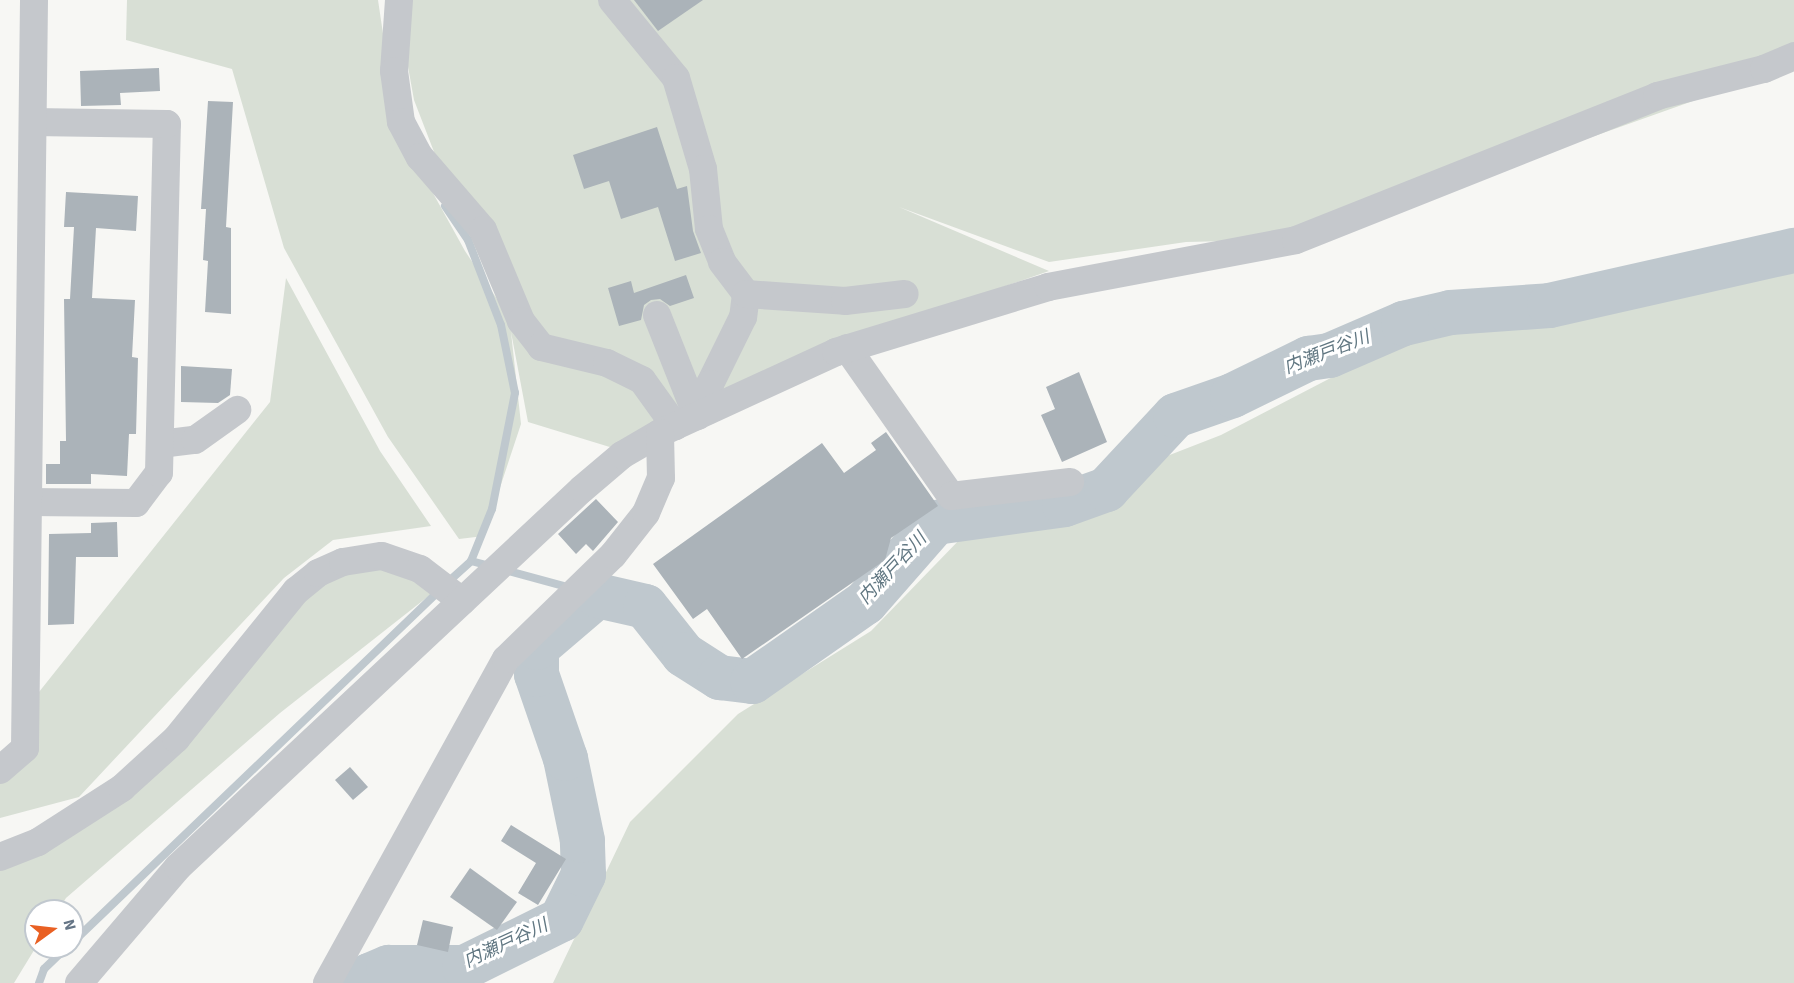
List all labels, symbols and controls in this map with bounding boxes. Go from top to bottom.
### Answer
water label: 内瀬戸谷川 [1281,327,1373,379]
water label: 内瀬戸谷川 [854,529,932,609]
north arrow [24,899,84,959]
water label: 内瀬戸谷川 [461,915,551,973]
text: N [57,917,81,933]

